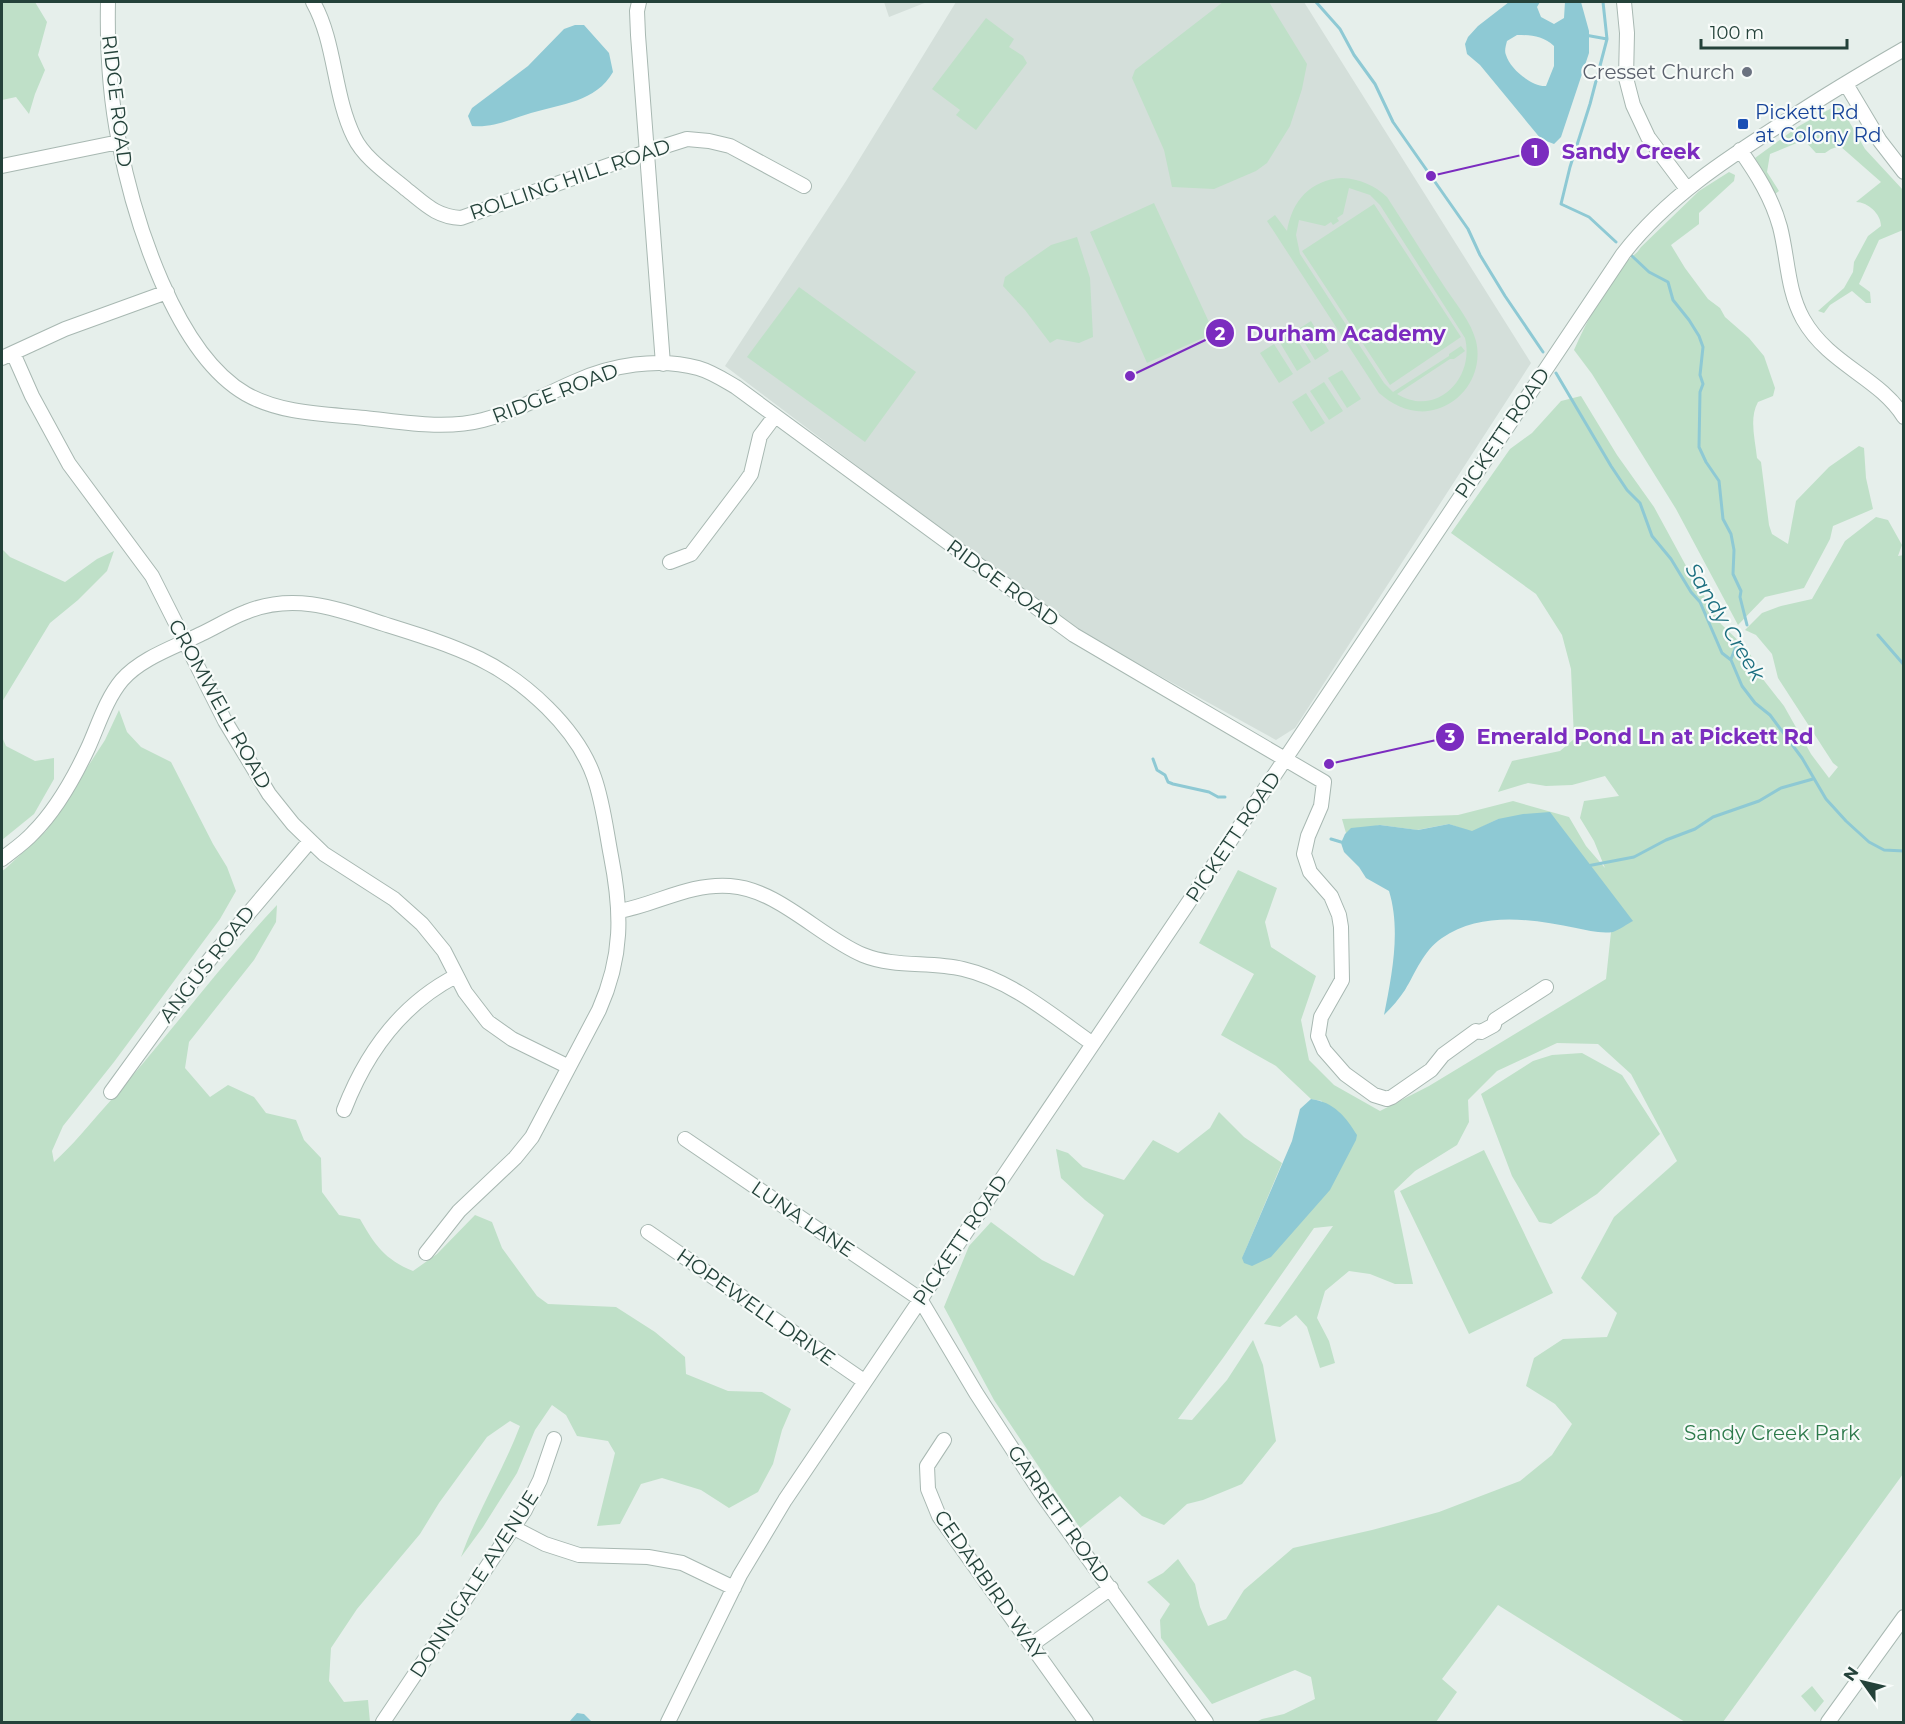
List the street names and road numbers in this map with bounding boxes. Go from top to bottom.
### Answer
street label: RIDGE ROAD [97,34,137,168]
street label: ROLLING HILL ROAD [466,133,674,225]
street label: RIDGE ROAD [489,358,621,428]
street label: PICKETT ROAD [1449,363,1555,503]
street label: RIDGE ROAD [942,534,1064,632]
street label: CROMWELL ROAD [163,615,277,793]
street label: PICKETT ROAD [1180,767,1286,907]
street label: ANGUS ROAD [154,901,260,1027]
street label: PICKETT ROAD [907,1170,1013,1310]
street label: LUNA LANE [747,1176,859,1262]
street label: HOPEWELL DRIVE [672,1243,840,1371]
street label: GARRETT ROAD [1003,1441,1115,1587]
street label: DONNIGALE AVENUE [405,1486,543,1682]
street label: CEDARBIRD WAY [929,1505,1051,1665]

